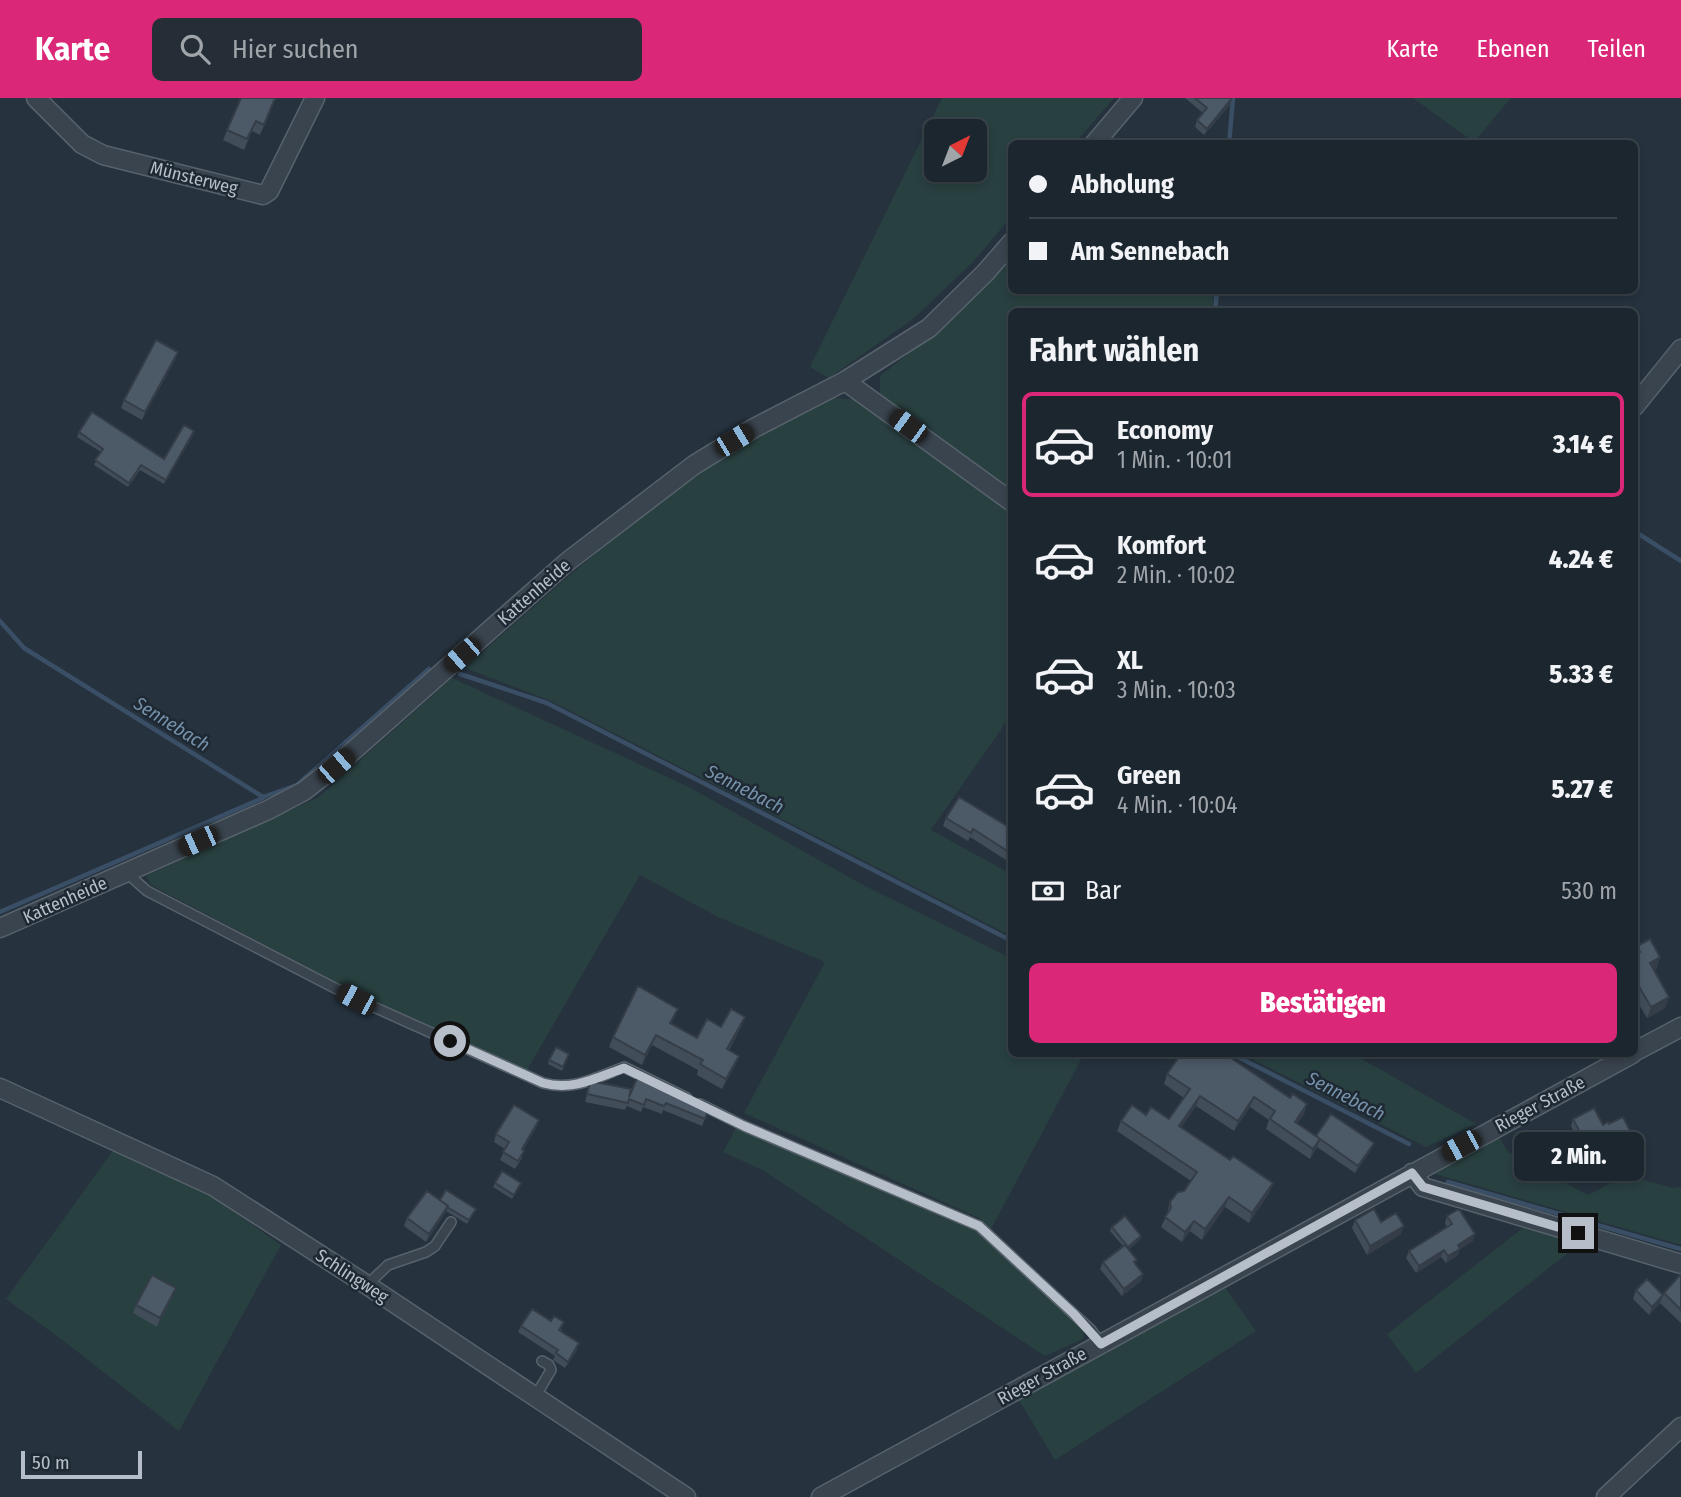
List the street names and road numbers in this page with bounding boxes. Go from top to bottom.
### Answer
street label: Münsterweg [148,157,241,200]
street label: Kattenheide [493,554,575,630]
street label: Kattenheide [20,872,110,928]
street label: Rieger Straße [1491,1071,1589,1137]
street label: Schlingweg [311,1244,393,1308]
street label: Rieger Straße [994,1342,1091,1410]

